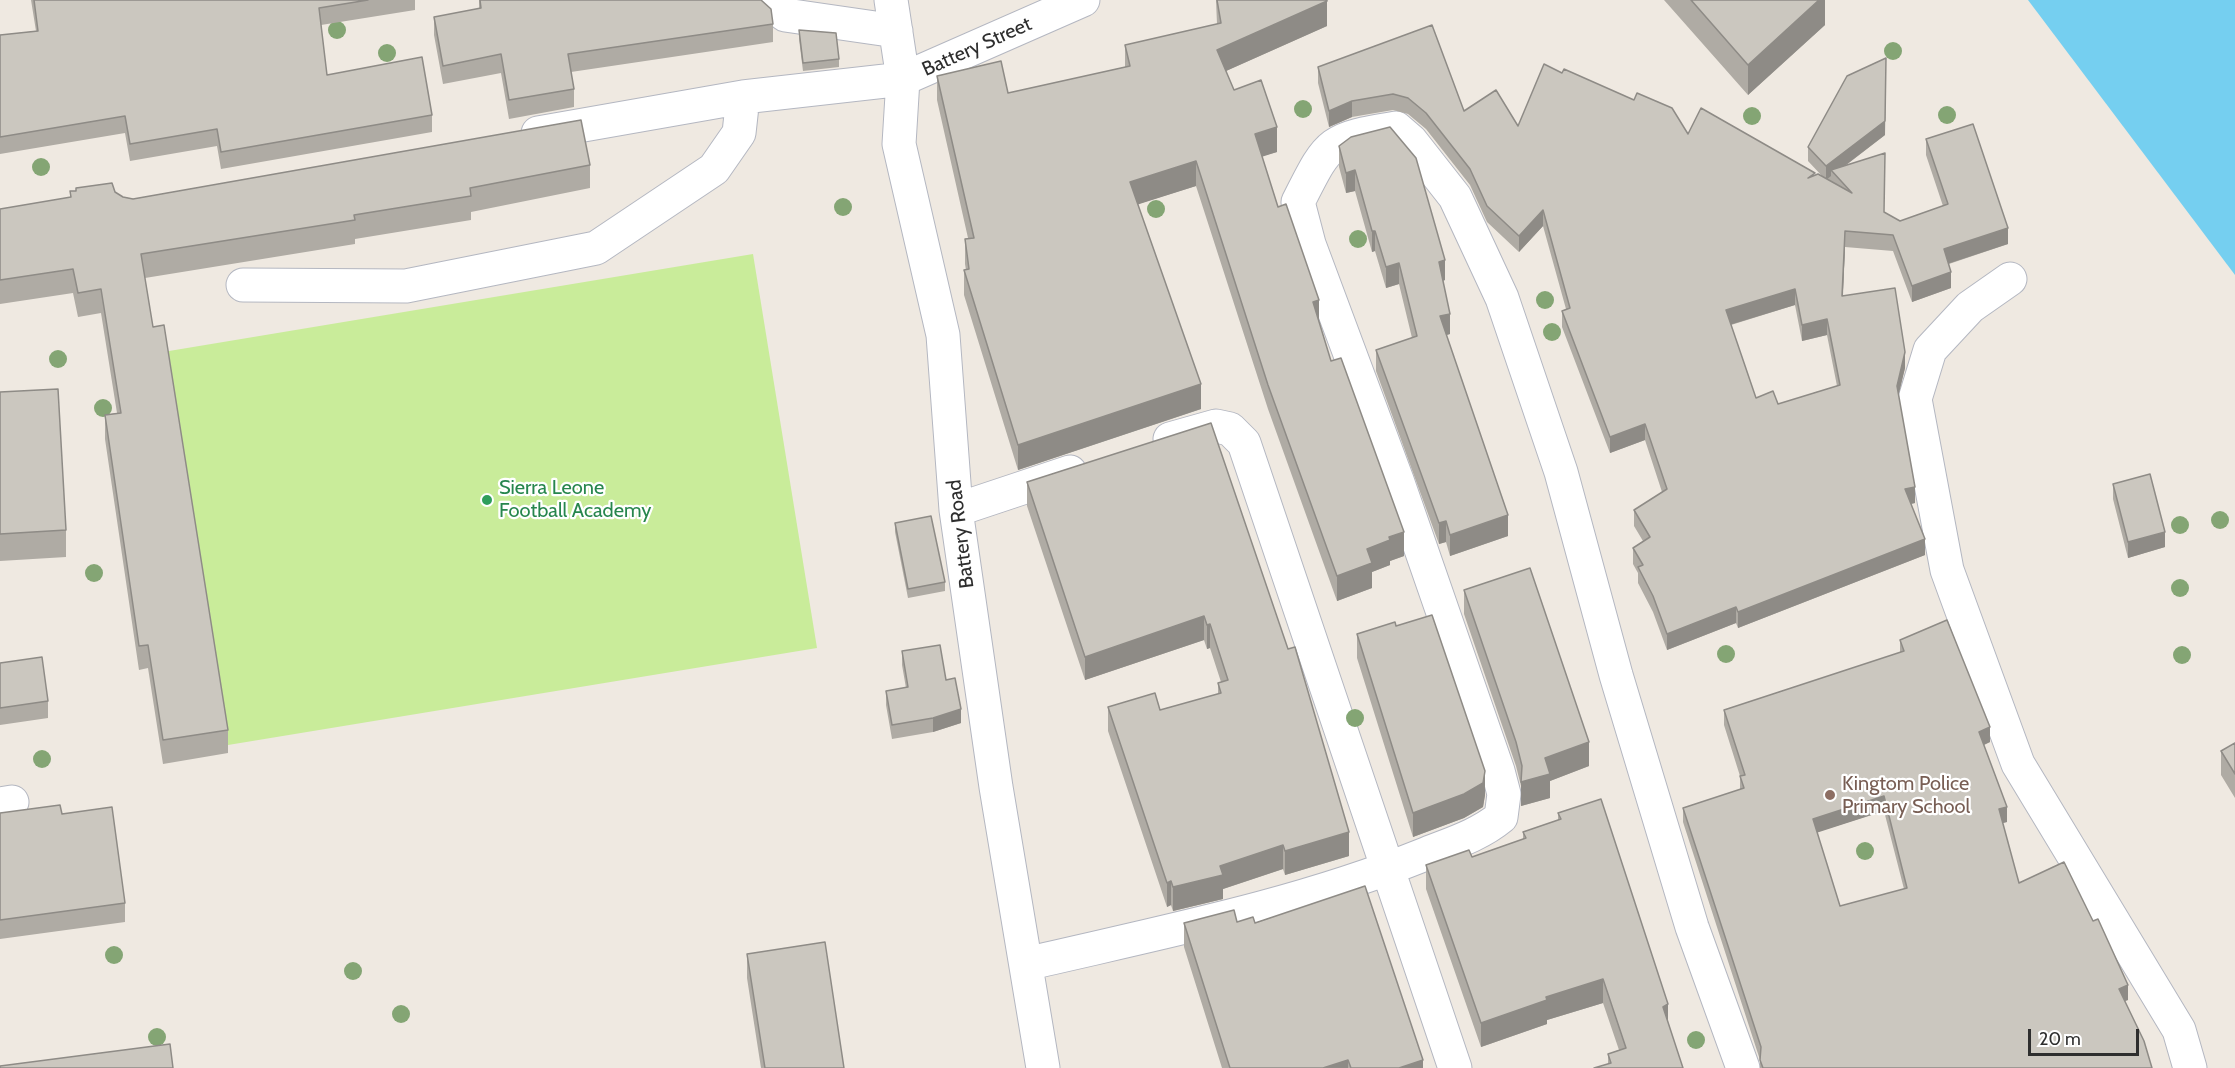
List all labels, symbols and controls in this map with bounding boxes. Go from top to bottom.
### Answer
street label: Battery Street [919,12,1035,82]
place label: Sierra Leone Football Academy [499,476,651,523]
street label: Battery Road [942,478,980,590]
marker: Sierra Leone Football Academy [480,493,494,507]
place label: Kingtom Police Primary School [1842,772,1970,819]
marker: Kingtom Police Primary School [1823,788,1837,802]
scale bar [2031,1017,2142,1055]
text: 20 m [2039,1028,2081,1050]

